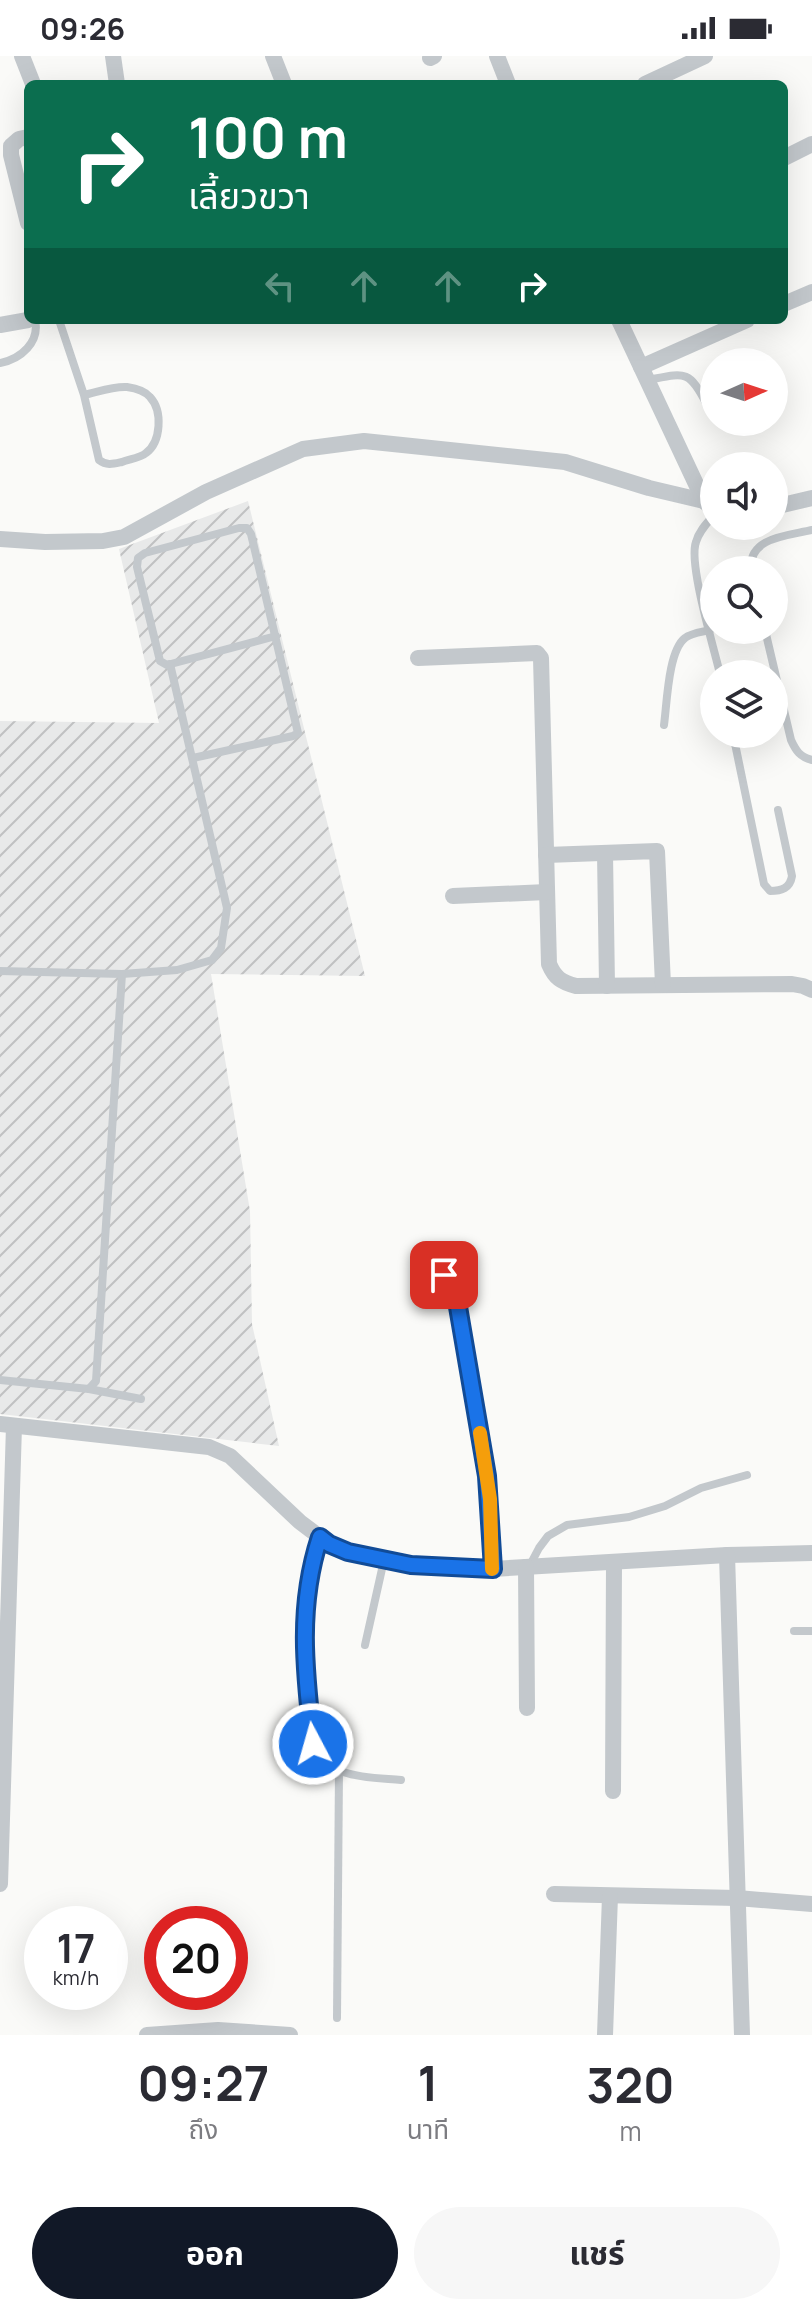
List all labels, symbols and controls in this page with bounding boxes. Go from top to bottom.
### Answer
text: 09:26 [40,8,125,49]
text: 100 m [188,98,348,175]
icon: right [56,112,160,216]
text: เลี้ยวขวา [188,171,310,220]
icon: left [258,264,302,308]
icon: ahead [342,264,386,308]
icon: ahead [426,264,470,308]
icon: right [510,264,554,308]
north arrow [700,348,788,436]
map controls [700,348,788,748]
button: sound [700,452,788,540]
button: search [700,556,788,644]
button: layers [700,660,788,748]
pin [410,1241,478,1309]
icon: arrive [422,1253,466,1297]
position arrow [271,1702,355,1786]
speed limit sign: 20 [144,1906,248,2010]
text: 17 [57,1920,95,1975]
text: km/h [53,1964,99,1991]
text: 09:27 [137,2050,269,2115]
text: 1 [417,2050,438,2115]
text: 320 [587,2052,675,2117]
text: ถึง [189,2111,218,2147]
text: นาที [407,2111,449,2147]
text: m [620,2113,642,2149]
button: ออก [32,2207,398,2299]
button: แชร์ [414,2207,780,2299]

